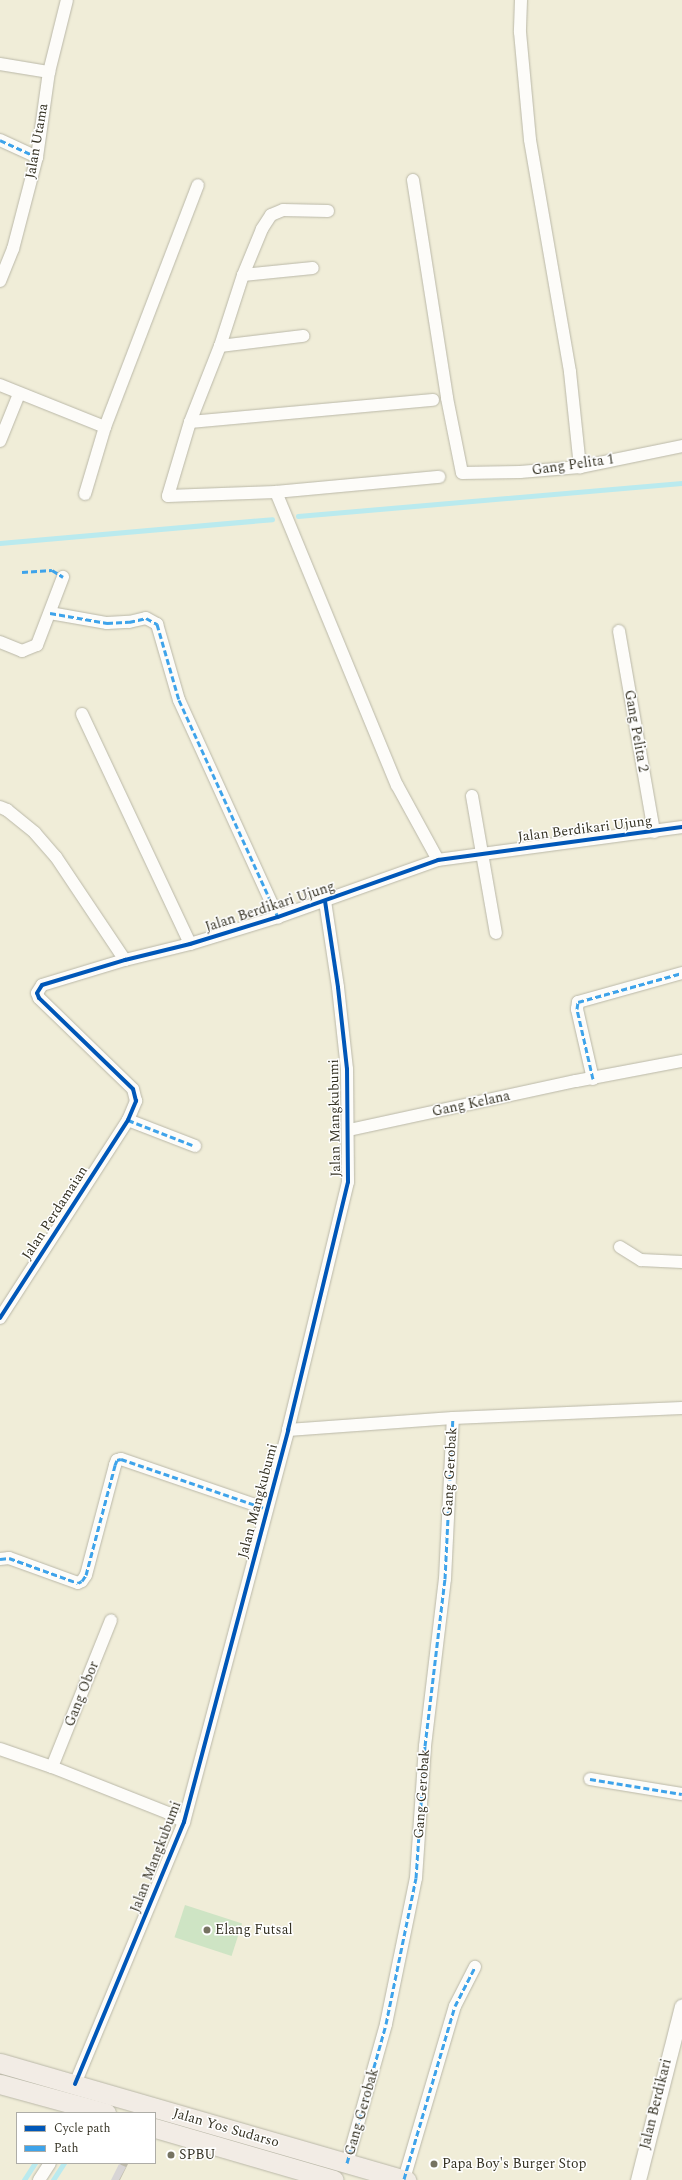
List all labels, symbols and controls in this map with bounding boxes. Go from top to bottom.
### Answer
street label: Jalan Utama [22,102,52,180]
street label: Gang Pelita 1 [531,451,615,479]
street label: Gang Pelita 2 [621,689,651,773]
street label: Jalan Berdikari Ujung [517,812,653,846]
street label: Jalan Berdikari Ujung [203,878,337,936]
street label: Jalan Mangkubumi [326,1059,344,1177]
street label: Gang Kelana [430,1088,512,1120]
street label: Jalan Perdamaian [18,1163,92,1263]
street label: Gang Gerobak [439,1427,461,1517]
street label: Jalan Mangkubumi [235,1442,281,1560]
street label: Gang Obor [61,1659,103,1729]
street label: Gang Gerobak [410,1749,434,1839]
street label: Jalan Mangkubumi [127,1799,185,1915]
place label: Elang Futsal [215,1922,293,1938]
marker: Elang Futsal [202,1925,212,1935]
street label: Jalan Berdikari [637,2057,675,2151]
street label: Gang Gerobak [342,2066,382,2158]
street label: Jalan Yos Sudarso [171,2105,281,2151]
legend [16,2112,156,2164]
text: Cycle path [54,2119,111,2138]
text: Path [54,2139,79,2158]
place label: SPBU [179,2147,216,2163]
marker: SPBU [166,2150,176,2160]
place label: Papa Boy's Burger Stop [442,2156,587,2172]
marker: Papa Boy's Burger Stop [429,2159,439,2169]

